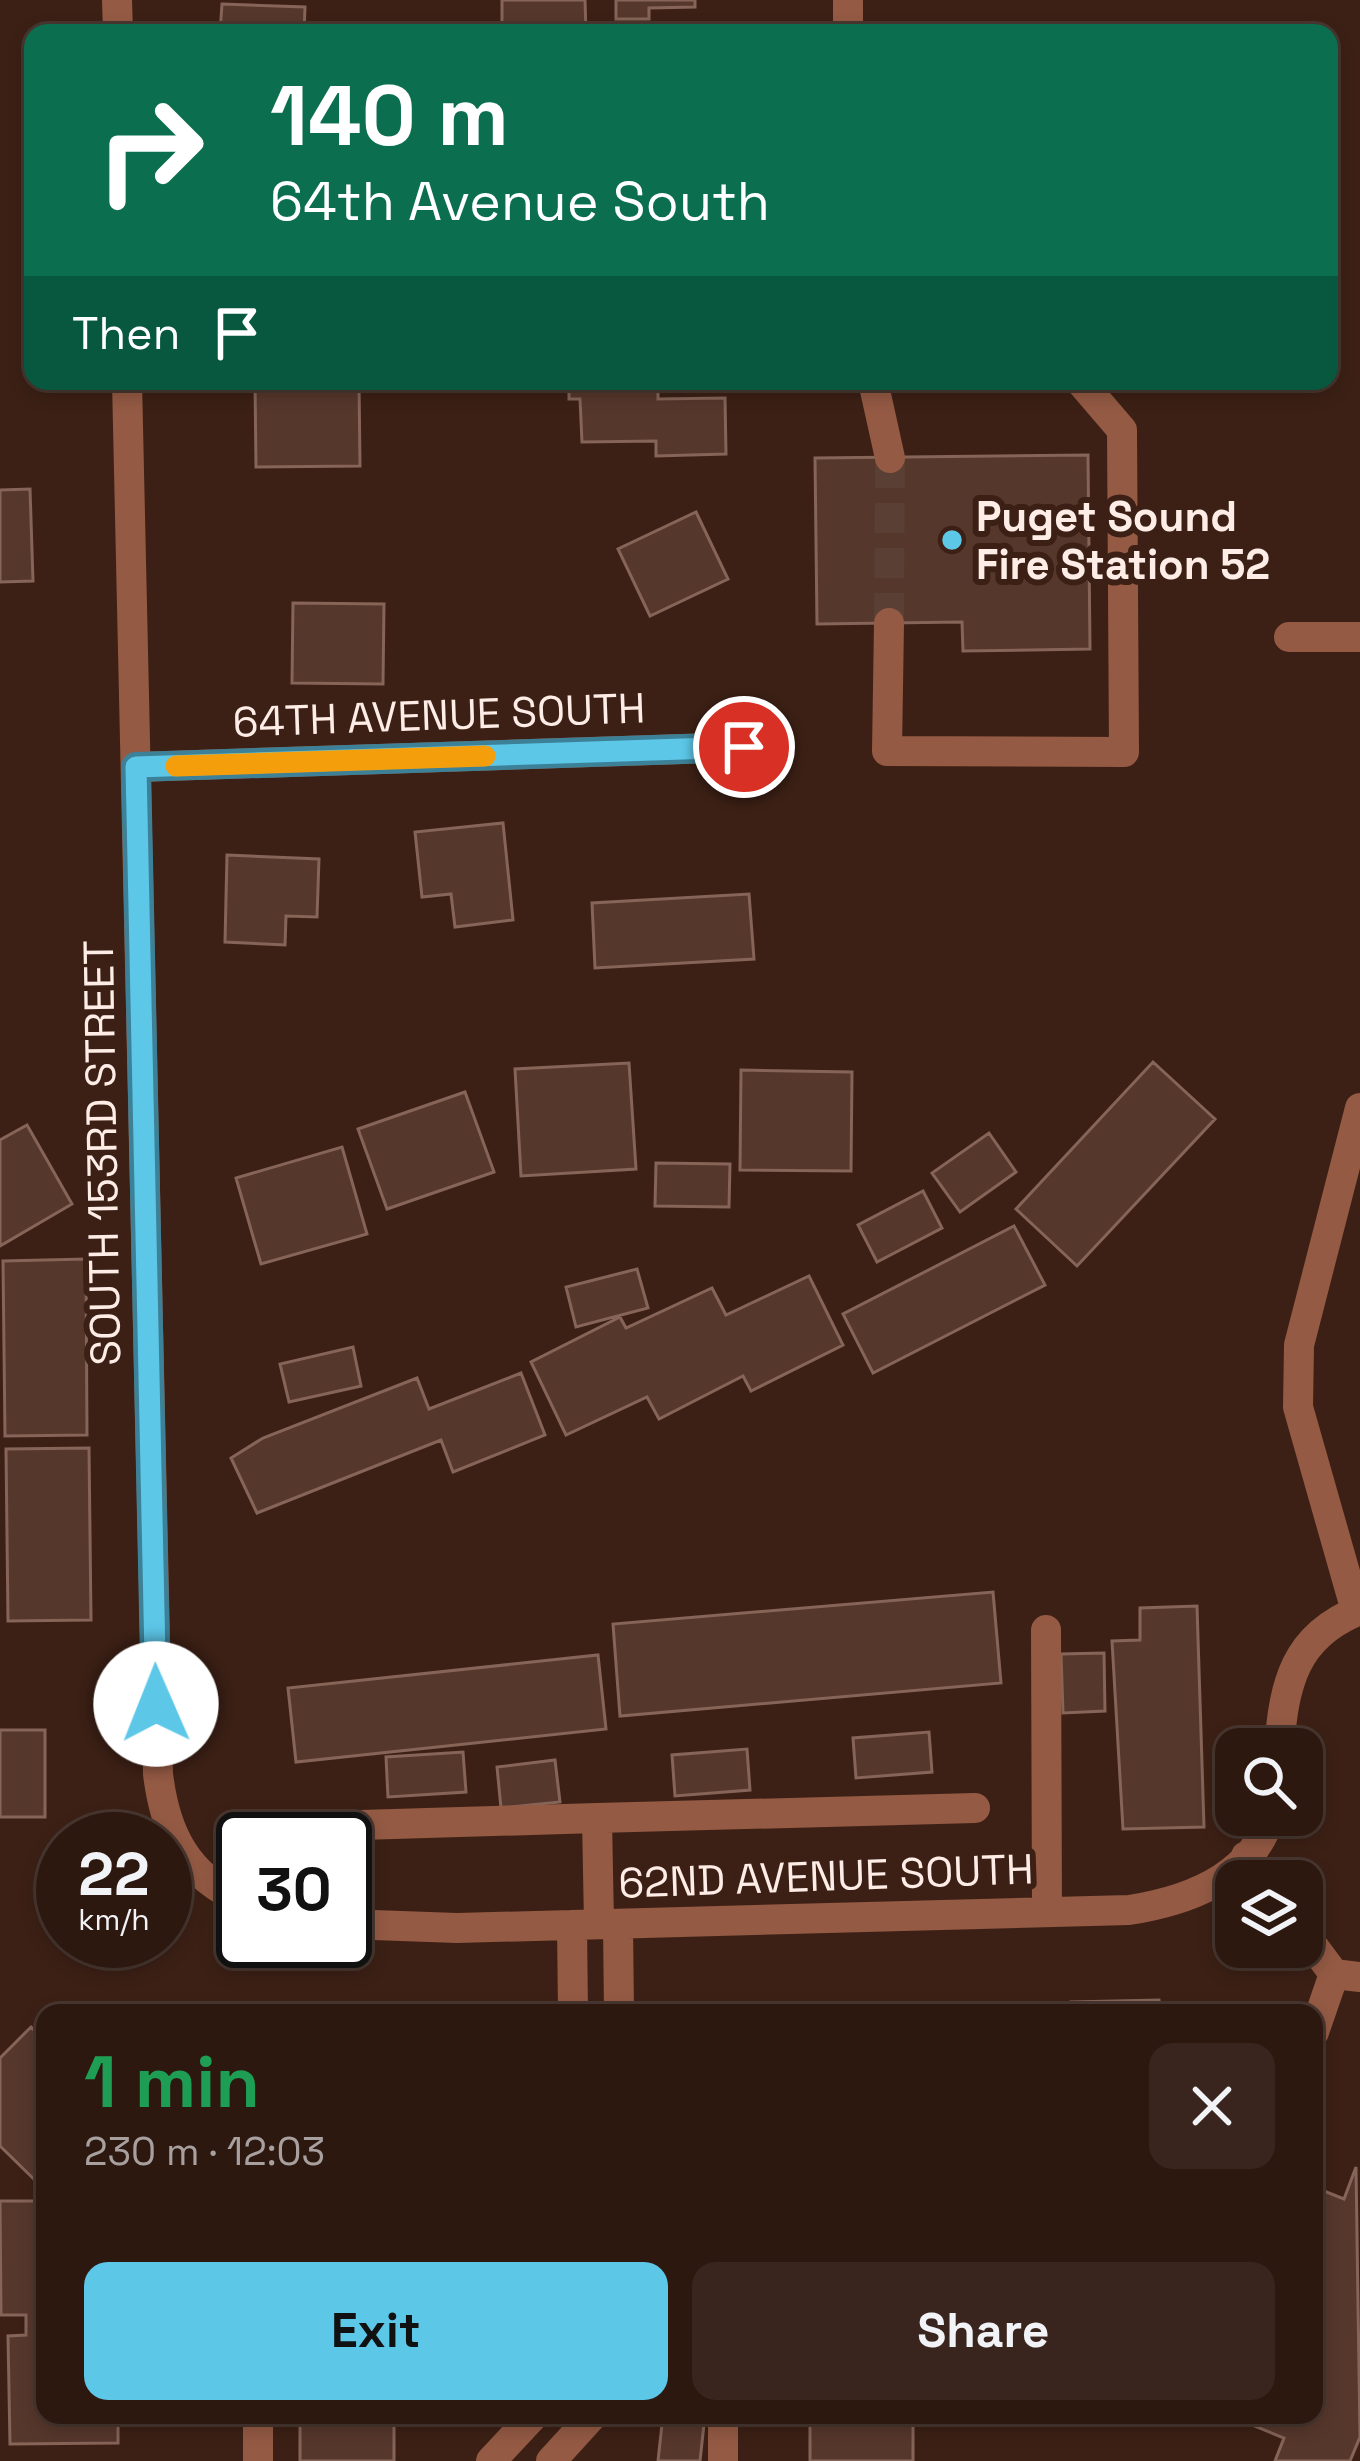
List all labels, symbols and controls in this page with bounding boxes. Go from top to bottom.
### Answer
text: 140 m [270,62,509,170]
icon: right [72,72,228,228]
text: 64th Avenue South [270,167,770,236]
icon: arrive [204,300,270,366]
text: Then [72,305,180,362]
place label: Puget Sound Fire Station 52 [976,490,1270,591]
marker: Puget Sound Fire Station 52 [939,527,965,553]
street label: 64TH AVENUE SOUTH [232,681,646,749]
pin [693,696,795,798]
icon: arrive [711,714,777,780]
street label: SOUTH 153RD STREET [72,940,132,1366]
position arrow [93,1641,219,1767]
map controls [1215,1728,1323,1968]
button: search [1215,1728,1323,1836]
speed limit sign: 30 [216,1812,372,1968]
text: 22 [78,1836,150,1913]
street label: 62ND AVENUE SOUTH [618,1842,1034,1910]
button: layers [1215,1860,1323,1968]
text: km/h [78,1900,150,1939]
text: 1 min [84,2036,260,2128]
button: close [1149,2043,1275,2169]
text: 230 m · 12:03 [84,2127,325,2176]
button: Exit [84,2262,668,2400]
button: Share [692,2262,1275,2400]

